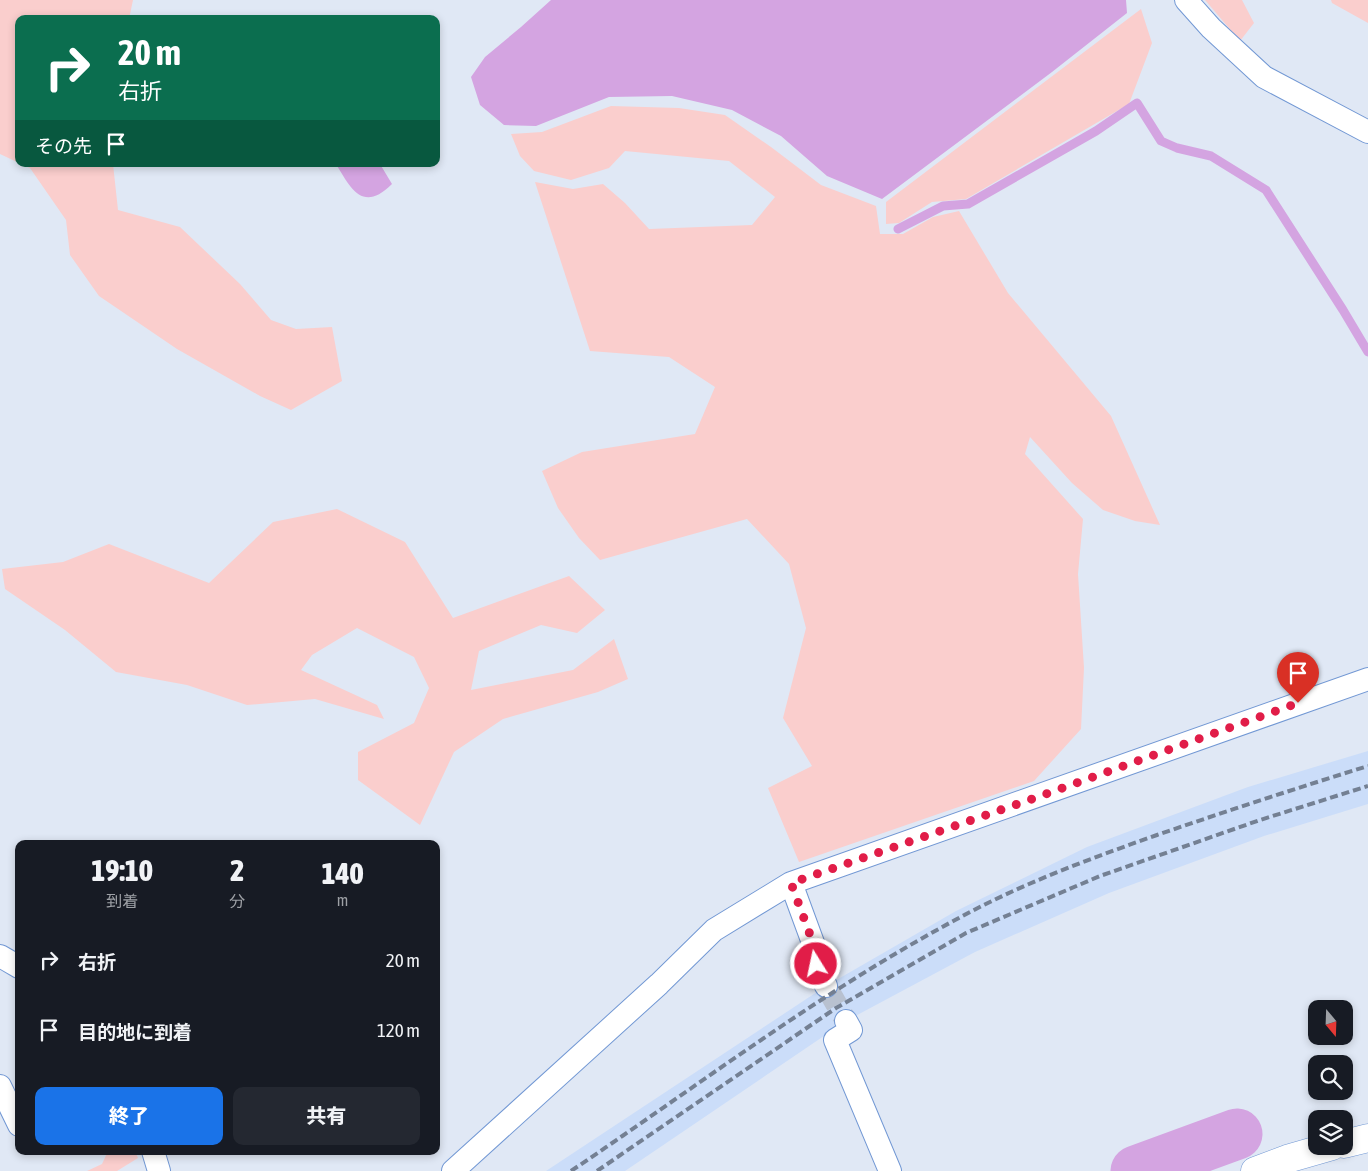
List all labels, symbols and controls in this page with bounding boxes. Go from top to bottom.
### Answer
text: 20 m [118,32,181,72]
icon: right [35,35,100,100]
text: 右折 [118,78,162,104]
icon: arrive [102,130,130,158]
text: その先 [35,135,92,157]
pin [1277,652,1319,703]
icon: arrive [1284,659,1312,687]
text: 19:10 [91,853,153,887]
text: 2 [230,853,244,887]
text: 140 [321,856,364,890]
text: m [337,891,348,909]
text: 到着 [106,892,138,910]
text: 分 [229,892,245,910]
position arrow [789,937,841,989]
icon: right [35,946,63,974]
text: 20 m [386,949,420,971]
text: 右折 [78,951,116,973]
north arrow [1308,1000,1352,1045]
map controls [1308,1000,1353,1155]
icon: arrive [35,1016,63,1044]
text: 120 m [377,1019,420,1041]
text: 目的地に到着 [78,1021,192,1043]
button: search [1308,1055,1353,1100]
button: 終了 [35,1087,223,1145]
button: 共有 [233,1087,420,1145]
button: layers [1308,1110,1353,1155]

